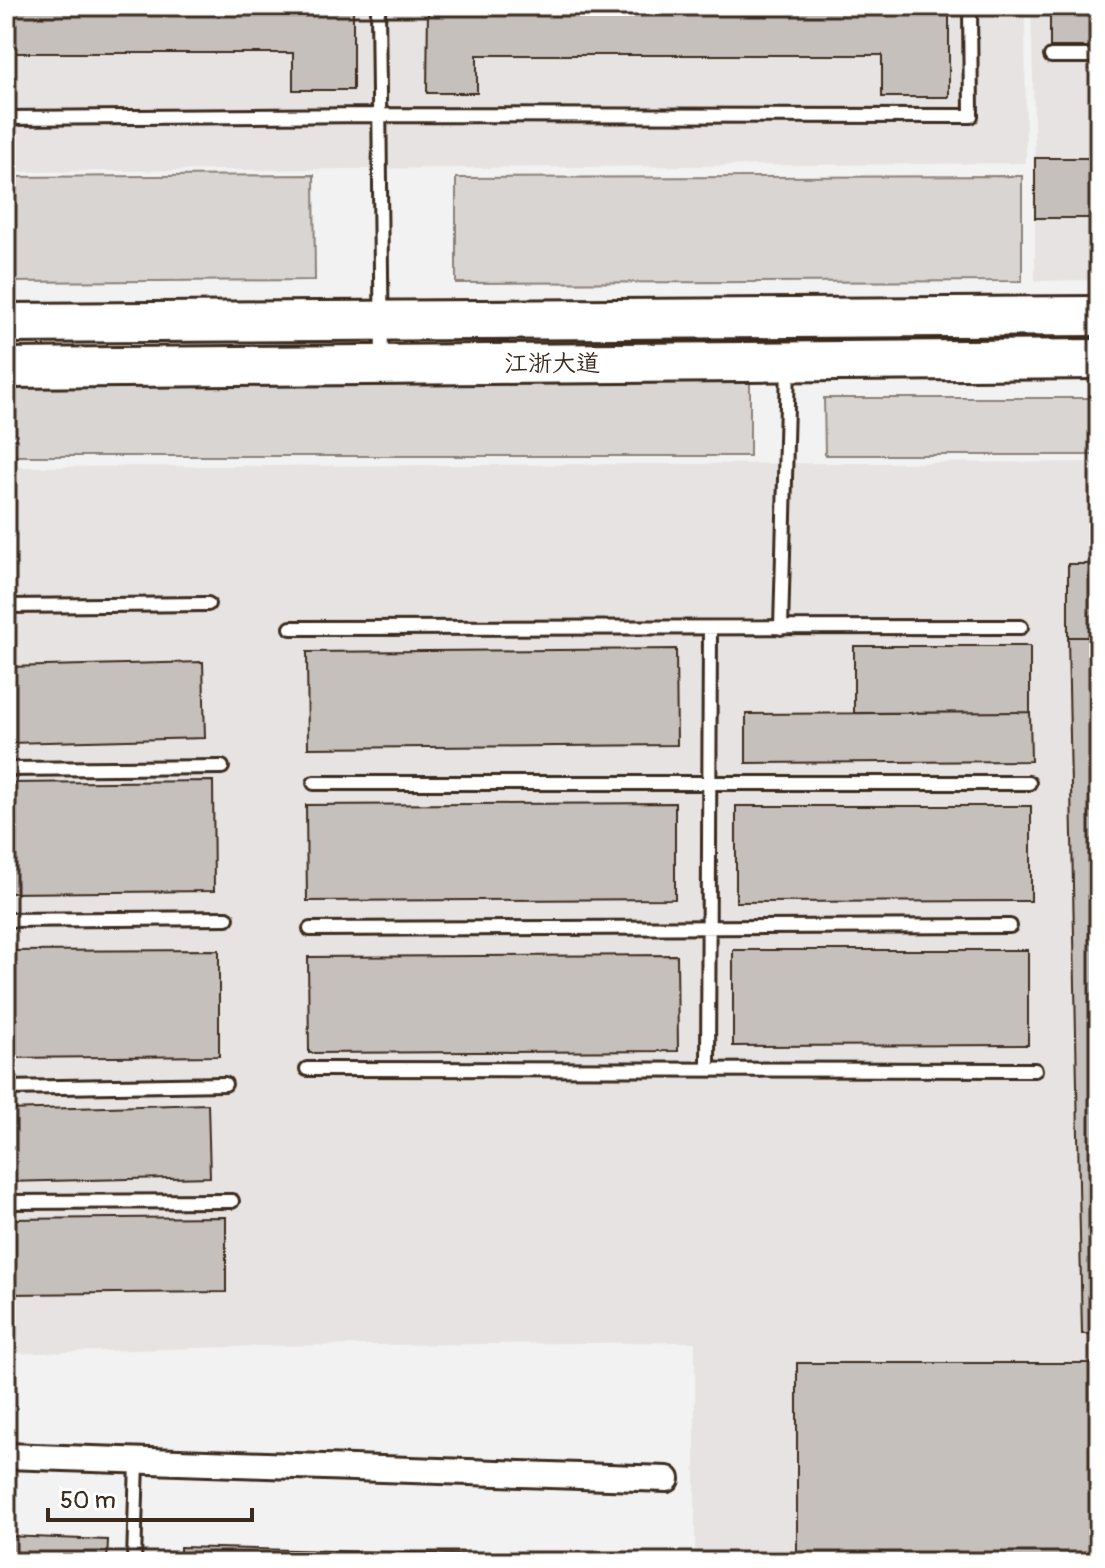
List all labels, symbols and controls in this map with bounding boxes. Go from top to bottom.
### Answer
street label: 江浙大道 [504,349,600,378]
scale bar [48,1472,252,1522]
text: 50 m [60,1486,116,1515]

